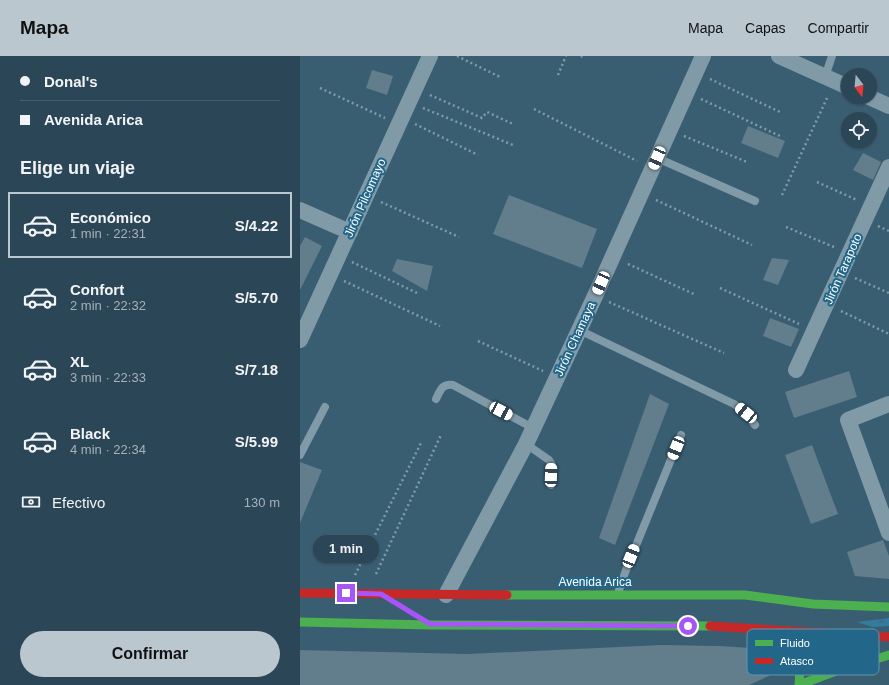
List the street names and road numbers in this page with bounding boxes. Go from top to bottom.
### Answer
street label: Jirón Pilcomayo [341,156,389,240]
street label: Jirón Tarapoto [821,231,865,306]
street label: Jirón Chamaya [552,299,599,379]
street label: Avenida Arica [558,575,632,589]

